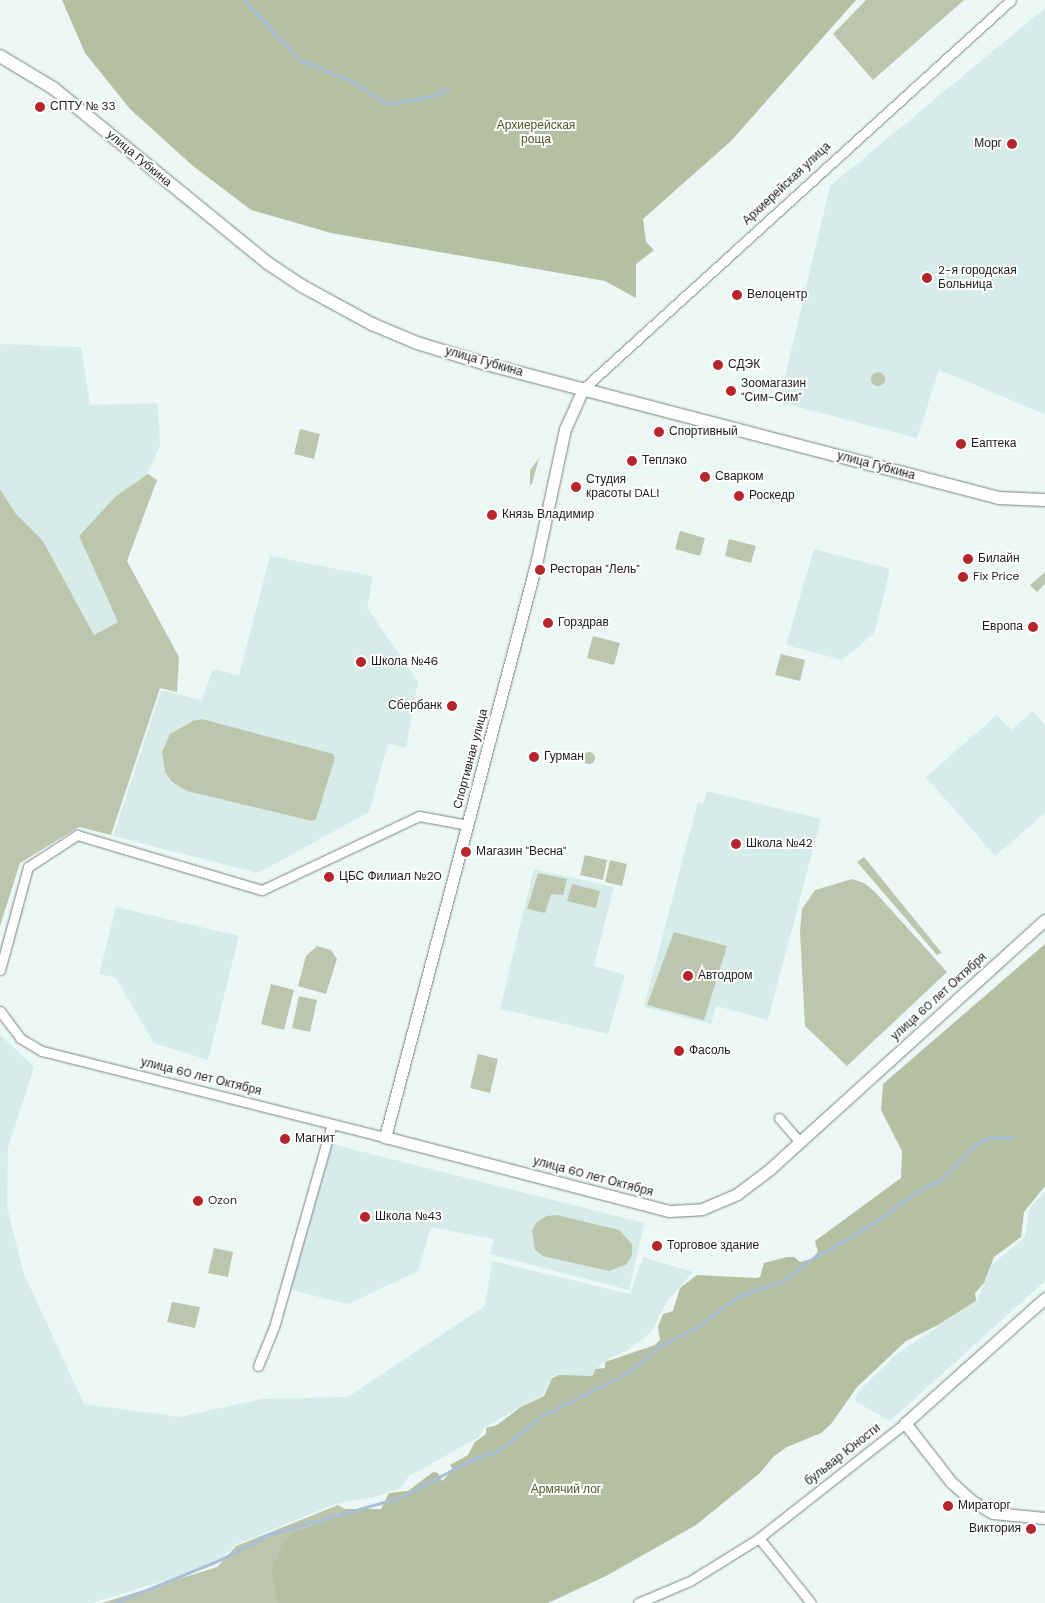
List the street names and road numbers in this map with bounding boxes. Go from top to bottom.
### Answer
street label: улица Губкина [104,128,174,190]
street label: Архиерейская улица [740,140,834,228]
street label: улица Губкина [443,344,525,380]
street label: улица Губкина [835,449,917,483]
street label: Спортивная улица [451,707,491,811]
street label: улица 60 лет Октября [888,950,990,1044]
street label: улица 60 лет Октября [139,1055,263,1099]
street label: улица 60 лет Октября [531,1154,655,1200]
street label: бульвар Юности [802,1421,884,1489]

